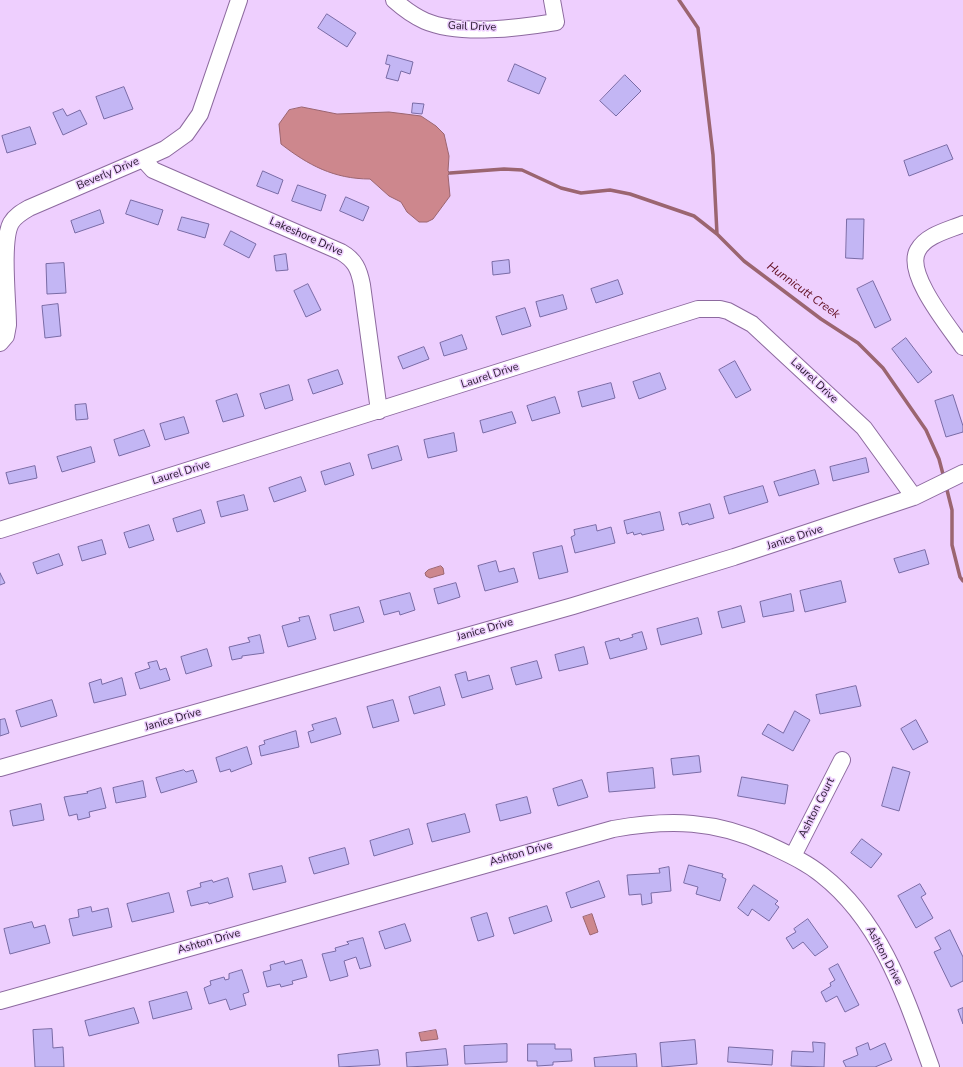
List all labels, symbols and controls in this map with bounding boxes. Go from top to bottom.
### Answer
street label: Gail Drive [448,20,496,34]
street label: Beverly Drive [75,155,141,193]
street label: Lakeshore Drive [267,215,345,259]
water label: Hunnicutt Creek [764,260,842,322]
street label: Laurel Drive [788,356,840,406]
street label: Laurel Drive [459,360,521,392]
street label: Laurel Drive [150,458,212,488]
street label: Janice Drive [765,523,825,553]
street label: Janice Drive [455,616,515,644]
street label: Janice Drive [143,706,203,734]
street label: Ashton Court [796,776,838,840]
street label: Ashton Drive [488,839,554,869]
street label: Ashton Drive [863,924,905,988]
street label: Ashton Drive [176,927,242,957]

